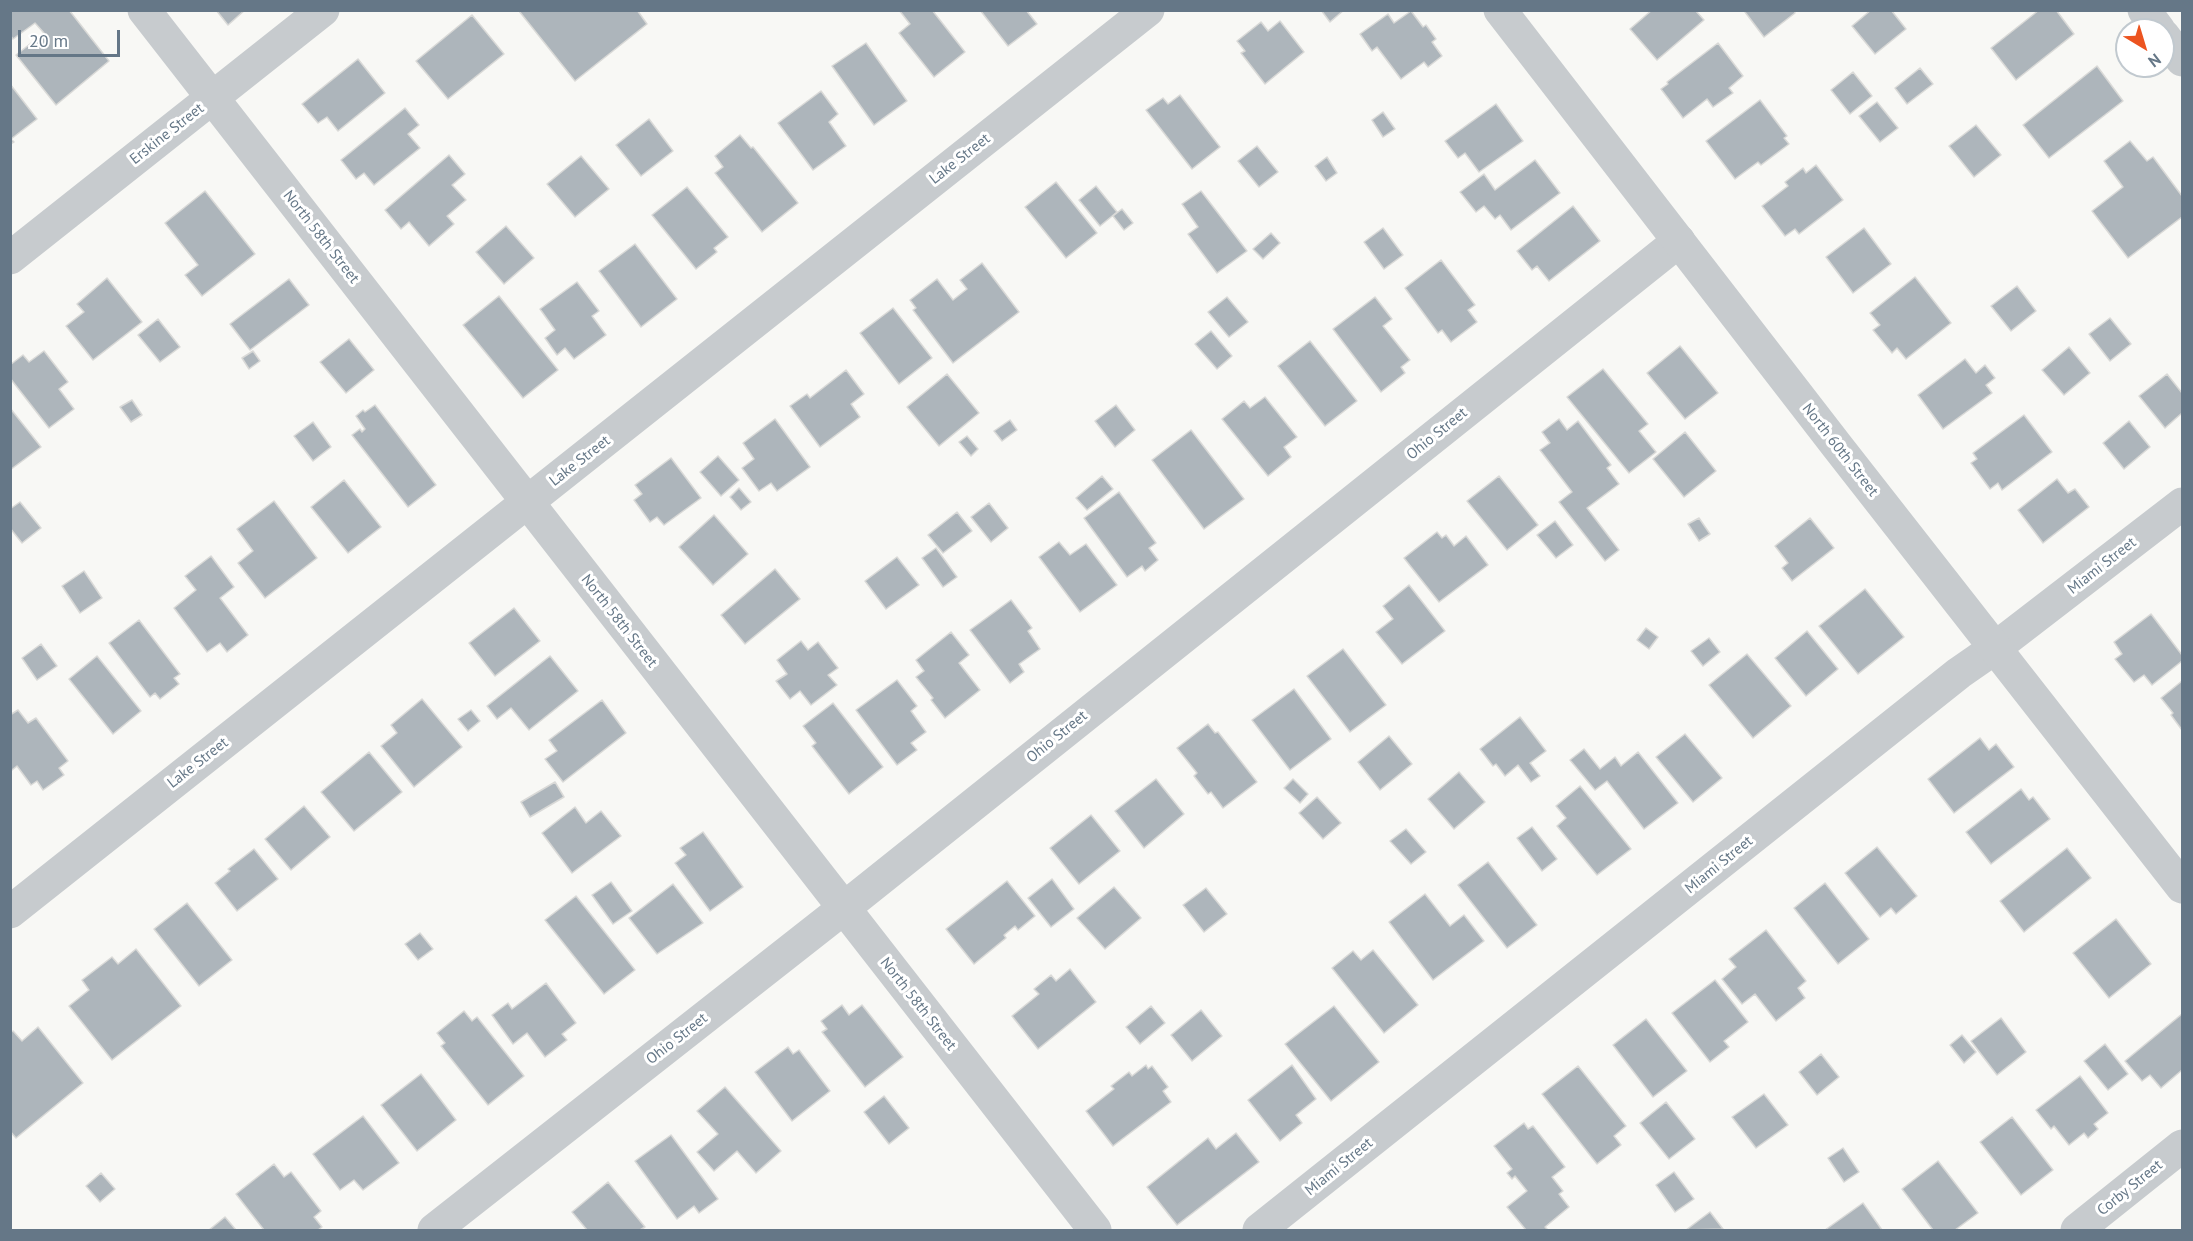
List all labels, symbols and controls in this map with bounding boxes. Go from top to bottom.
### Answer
scale bar [21,18,123,56]
north arrow [2115,18,2175,78]
text: 20 m [29,29,68,52]
text: N [2145,49,2165,72]
street label: Erskine Street [126,100,208,168]
street label: Lake Street [926,130,994,188]
street label: North 58th Street [279,187,363,287]
street label: North 60th Street [1798,400,1882,500]
street label: Ohio Street [1403,404,1471,464]
street label: Lake Street [546,432,614,490]
street label: Miami Street [2064,534,2140,598]
street label: North 58th Street [577,571,661,671]
street label: Ohio Street [1023,707,1091,767]
street label: Lake Street [164,734,232,792]
street label: Miami Street [1682,832,1756,898]
street label: North 58th Street [876,954,960,1054]
street label: Ohio Street [643,1009,711,1069]
street label: Miami Street [1302,1134,1376,1200]
street label: Corby Street [2094,1156,2166,1220]

